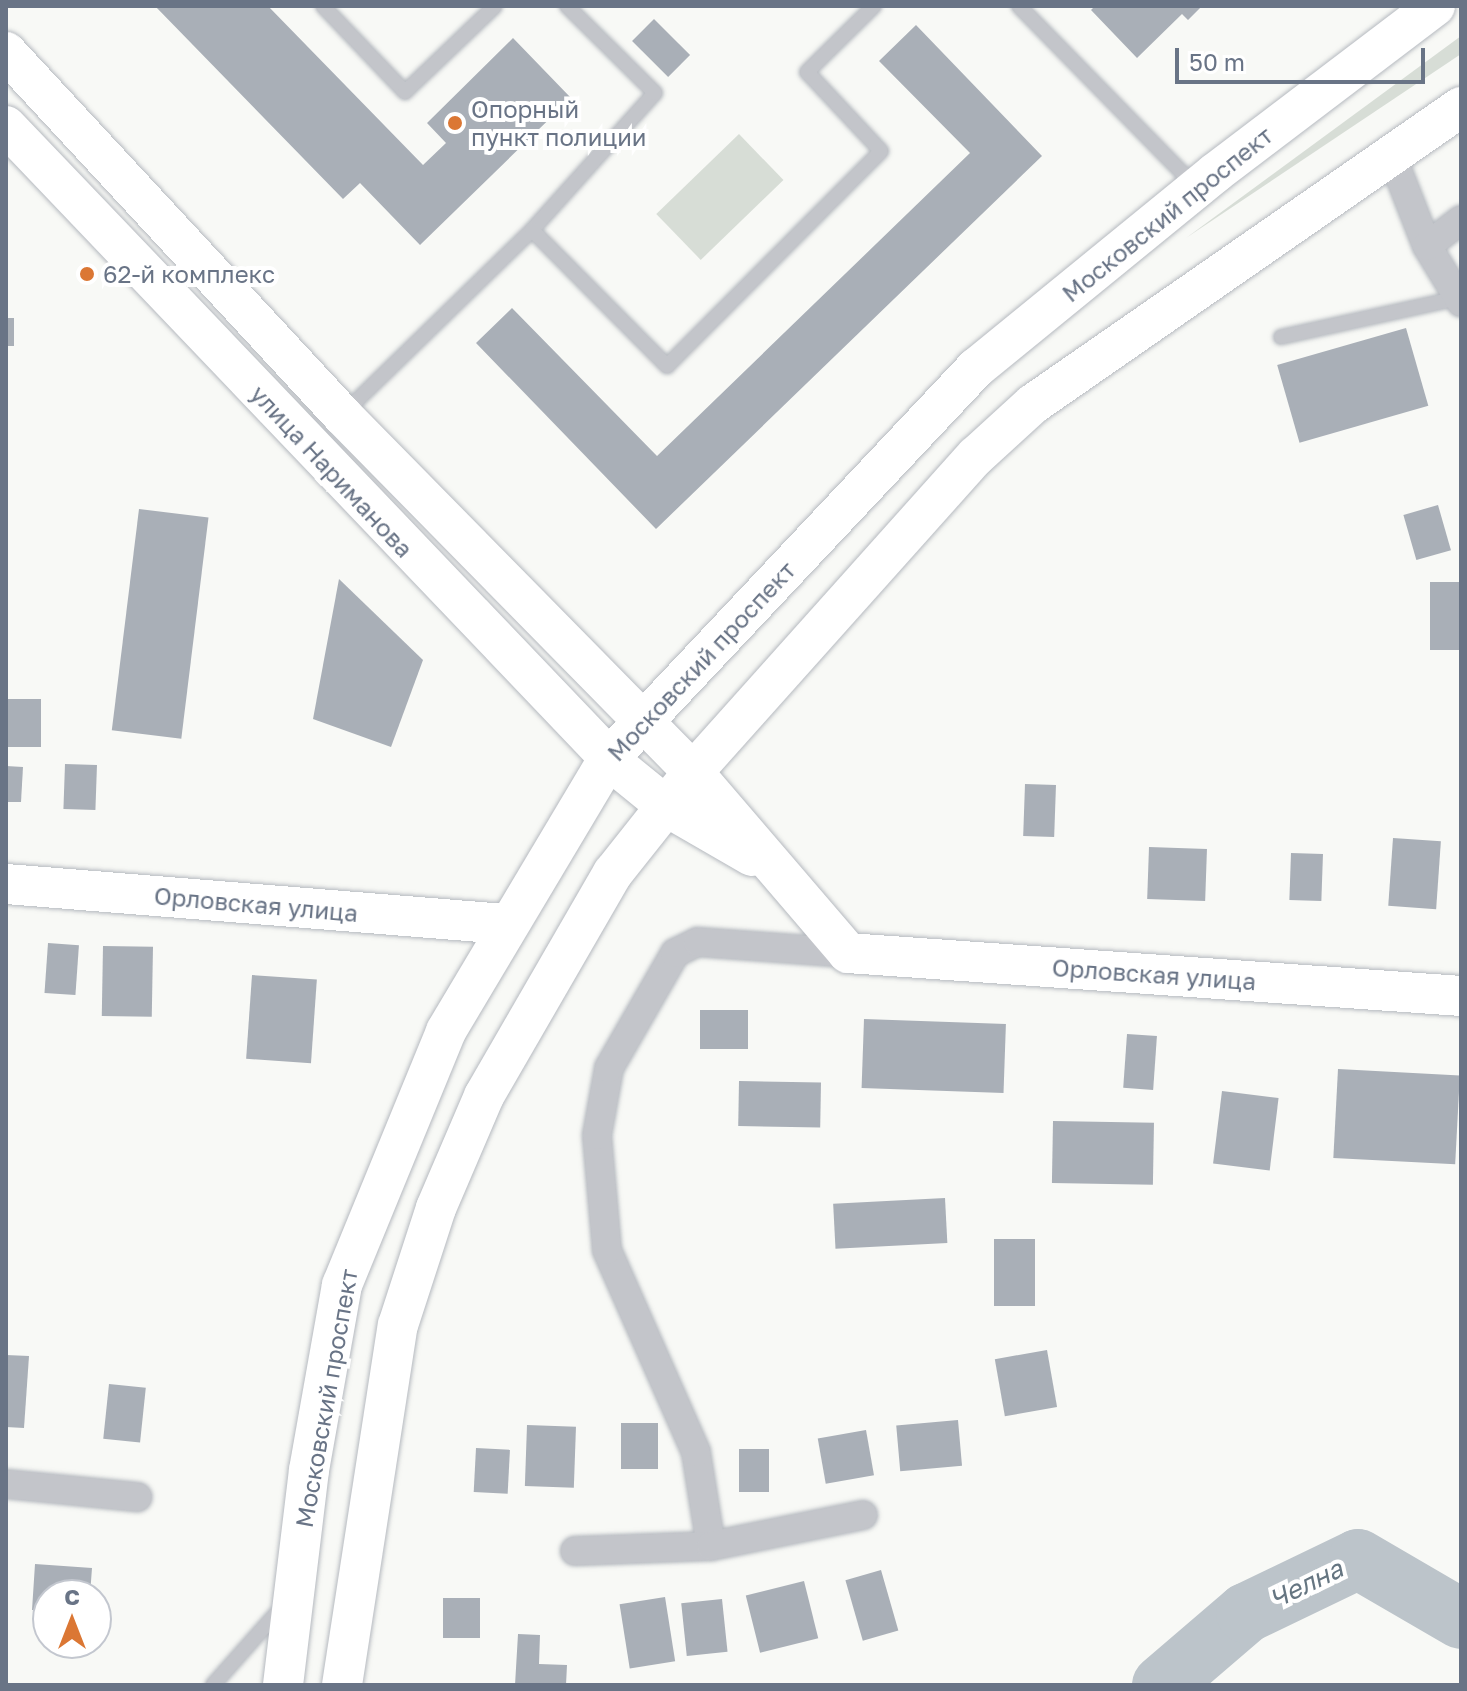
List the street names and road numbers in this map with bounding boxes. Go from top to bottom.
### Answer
street label: Московский проспект [1056,120,1278,308]
street label: улица Нариманова [245,379,419,563]
street label: Московский проспект [601,555,801,767]
street label: Орловская улица [153,881,359,927]
street label: Орловская улица [1051,953,1257,995]
street label: Московский проспект [289,1266,363,1530]

